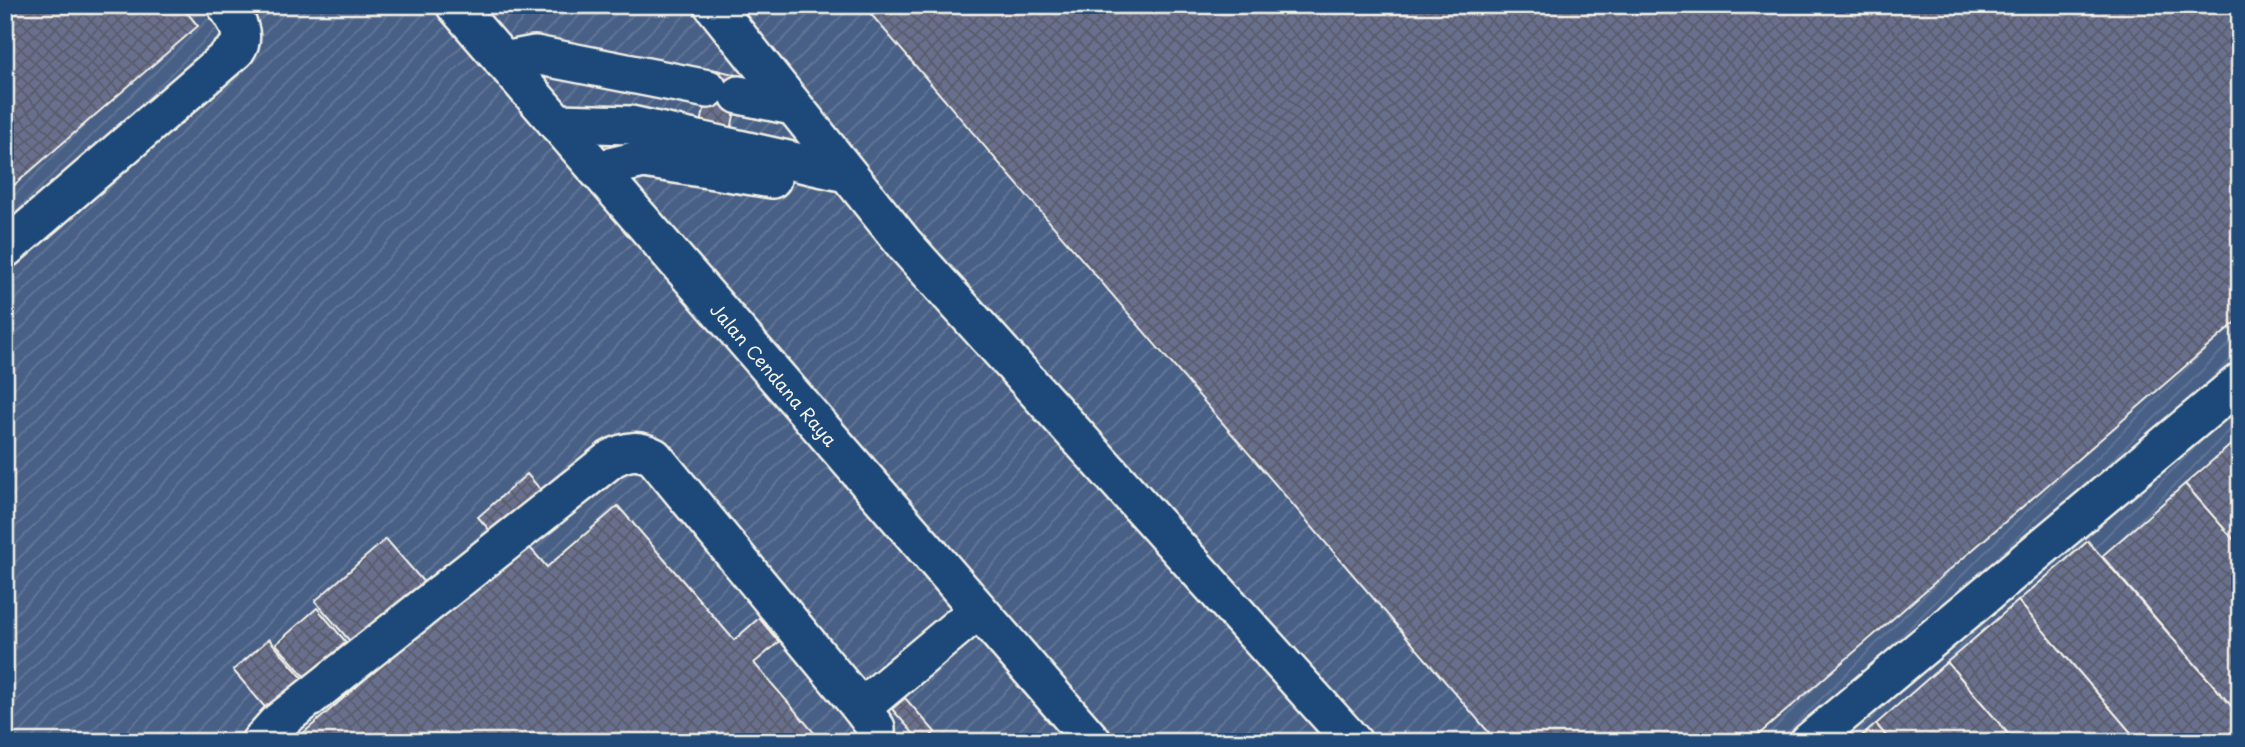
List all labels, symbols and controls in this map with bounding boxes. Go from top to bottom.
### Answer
street label: Jalan Cendana Raya [705,296,845,452]

